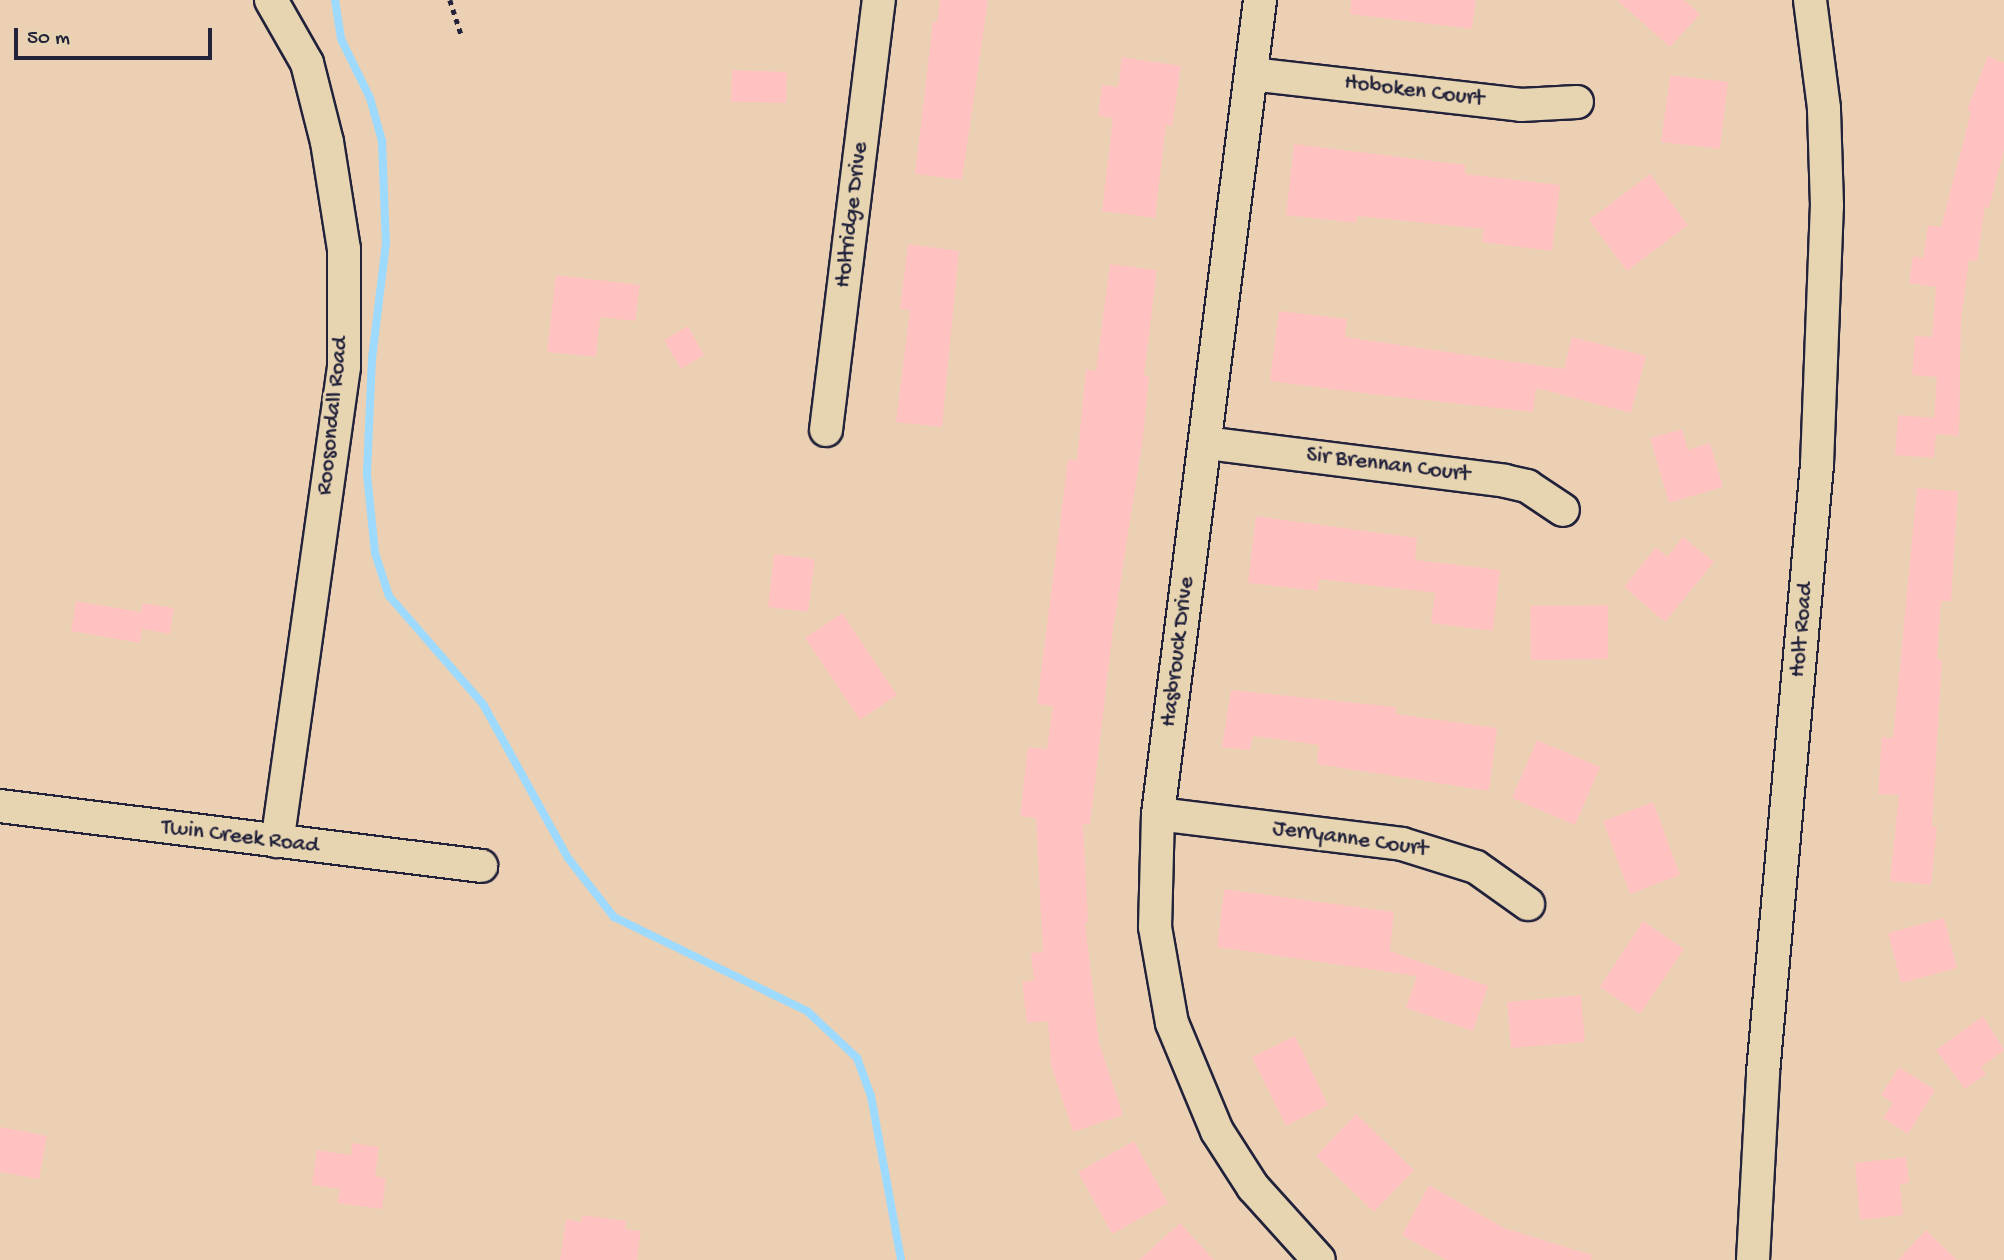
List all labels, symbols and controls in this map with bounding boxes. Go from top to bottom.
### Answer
scale bar [18,14,215,58]
text: 50 m [27,27,70,52]
street label: Hoboken Court [1343,70,1485,114]
street label: Holtridge Drive [830,141,876,289]
street label: Roosondall Road [312,335,356,497]
street label: Sir Brennan Court [1305,442,1471,490]
street label: Hasbrouck Drive [1156,575,1202,729]
street label: Holt Road [1785,581,1821,679]
street label: Twin Creek Road [160,815,320,861]
street label: Jerryanne Court [1271,815,1429,865]

